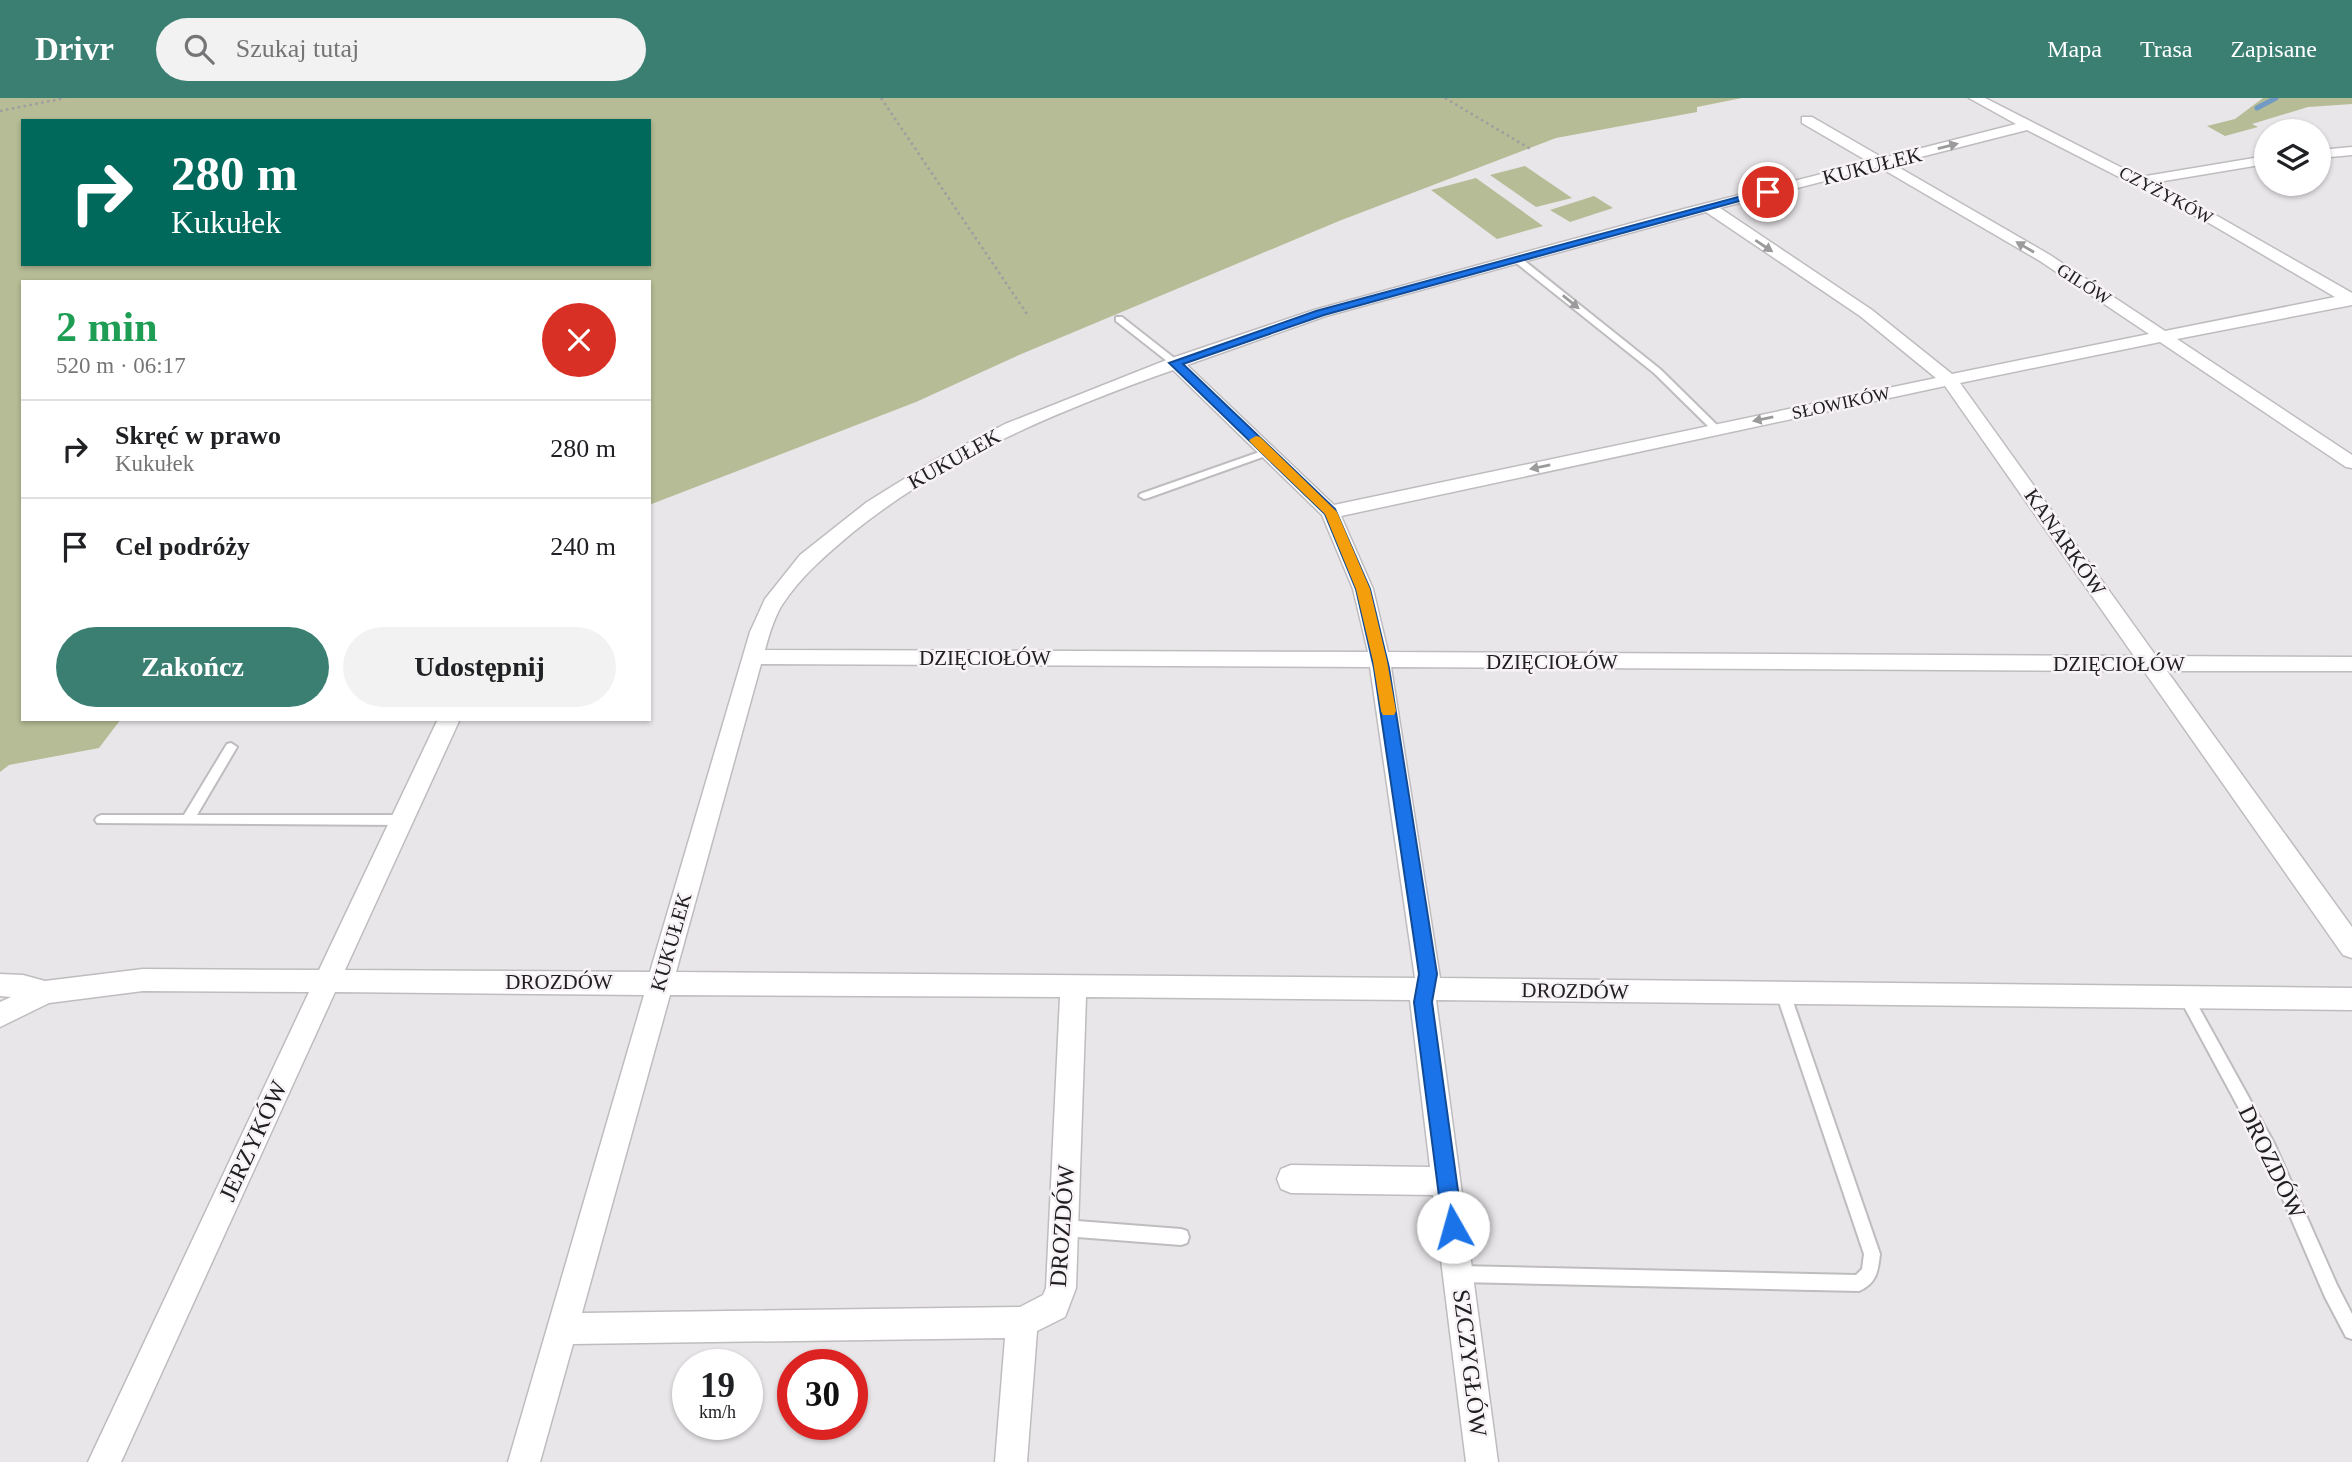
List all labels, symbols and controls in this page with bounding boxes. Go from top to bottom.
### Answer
search box [156,18,646,81]
icon: search [180,30,218,68]
text: Drivr [35,31,114,67]
text: Szukaj tutaj [236,34,359,63]
text: Mapa [2047,36,2102,62]
text: Trasa [2140,36,2192,62]
text: Zapisane [2230,36,2317,62]
map controls [2254,119,2331,196]
button: layers [2254,119,2331,196]
one-way arrow [1937,140,1959,151]
street label: KUKUŁEK [1820,142,1924,190]
text: 280 m [171,146,298,201]
icon: right [56,147,147,238]
street label: CZYŻYKÓW [2116,161,2217,228]
pin [1738,162,1798,222]
icon: arrive [1749,173,1787,211]
text: Kukułek [171,204,281,240]
one-way arrow [1755,239,1774,252]
one-way arrow [2016,241,2035,253]
street label: GILÓW [2053,258,2115,309]
one-way arrow [1561,295,1579,310]
button: close [542,303,616,377]
text: 2 min [56,304,158,350]
text: 520 m · 06:17 [56,353,186,378]
street label: SŁOWIKÓW [1790,382,1892,423]
one-way arrow [1752,414,1774,425]
text: Skręć w prawo [115,421,281,450]
street label: KUKUŁEK [904,424,1004,494]
icon: right [56,430,94,468]
text: 280 m [550,434,616,463]
text: Kukułek [115,451,194,476]
one-way arrow [1529,462,1551,473]
street label: KANARKÓW [2019,484,2111,600]
icon: arrive [56,528,94,566]
text: Cel podróży [115,532,250,561]
text: 240 m [550,532,616,561]
button: Zakończ [56,627,329,707]
button: Udostępnij [343,627,616,707]
street label: DZIĘCIOŁÓW [919,646,1051,670]
street label: DZIĘCIOŁÓW [1486,650,1618,674]
street label: DZIĘCIOŁÓW [2053,652,2185,676]
street label: KUKUŁEK [645,890,697,994]
street label: DROZDÓW [505,970,613,994]
street label: DROZDÓW [1521,978,1629,1004]
street label: JERZYKÓW [214,1077,292,1205]
street label: DROZDÓW [2233,1101,2311,1223]
street label: DROZDÓW [1045,1164,1079,1288]
position arrow [1416,1190,1490,1264]
street label: SZCZYGŁÓW [1448,1288,1492,1438]
speed limit sign: 30 [777,1349,868,1440]
text: 19 [700,1366,735,1405]
text: km/h [699,1402,736,1422]

